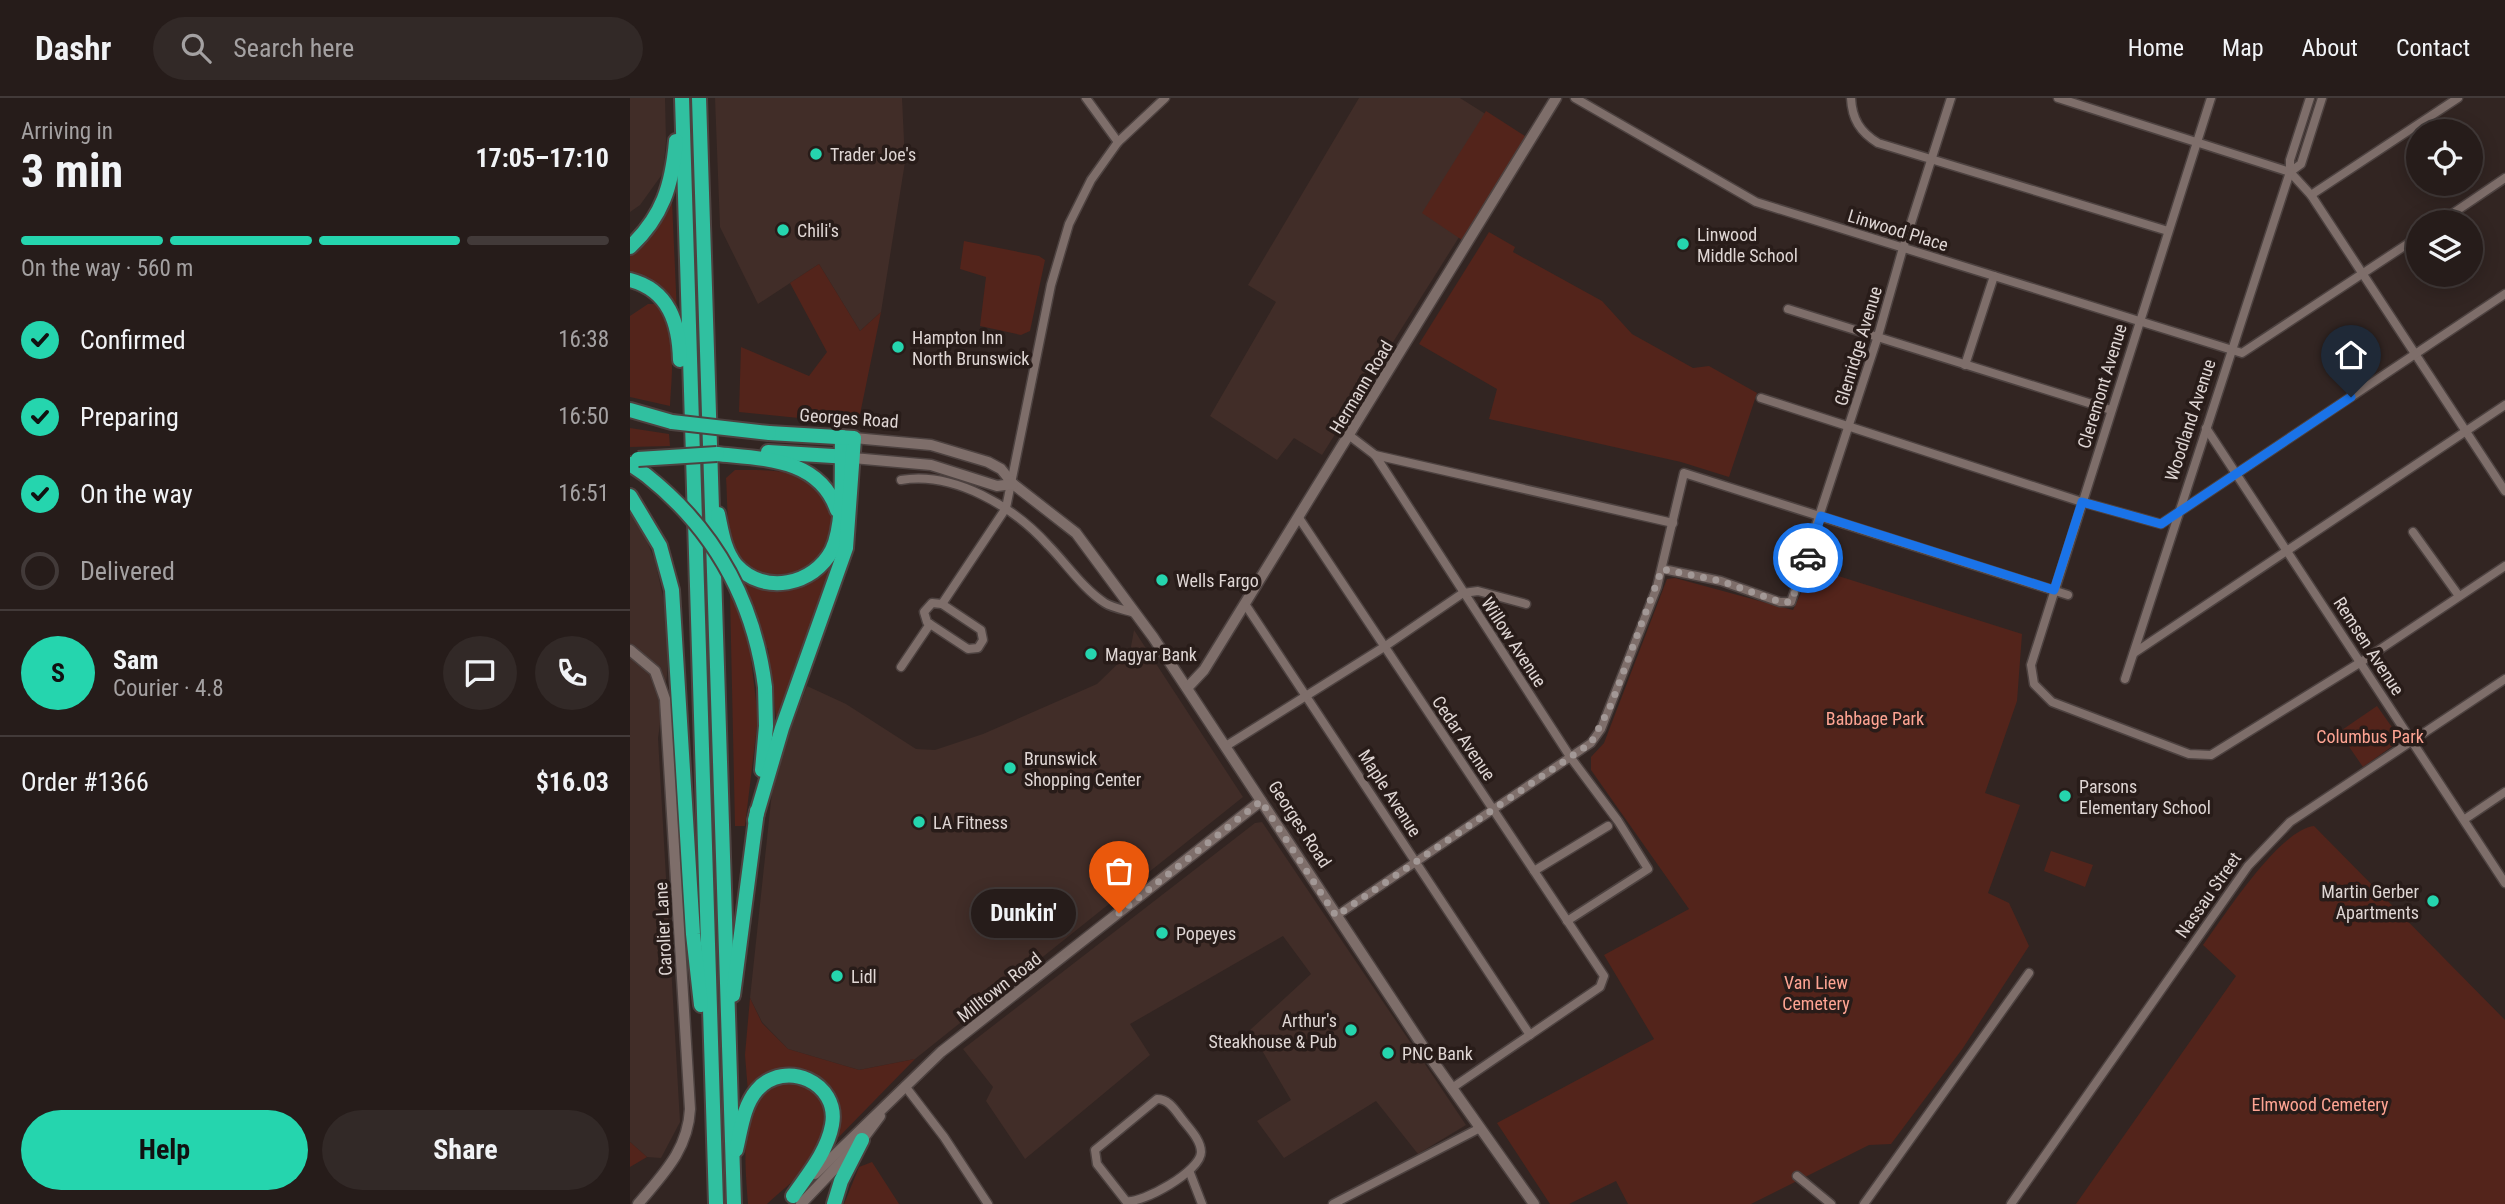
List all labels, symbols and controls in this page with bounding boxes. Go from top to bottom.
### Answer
search box [153,17,643,80]
text: Dashr [35,29,111,68]
icon: search [177,29,215,67]
text: Search here [233,33,354,63]
text: Home [2128,34,2184,62]
text: Map [2222,34,2264,62]
text: About [2302,34,2358,62]
text: Contact [2396,34,2470,62]
text: Arriving in [21,118,113,145]
map controls [2406,119,2483,287]
button: locate [2406,119,2483,196]
text: 17:05–17:10 [475,143,609,173]
text: 3 min [21,144,123,198]
place label: Trader Joe's [830,144,916,165]
marker: Trader Joe's [808,146,824,162]
street label: Linwood Place [1845,205,1951,255]
button: layers [2406,210,2483,287]
place label: Chili's [797,220,839,241]
marker: Chili's [775,222,791,238]
place label: Linwood Middle School [1697,224,1798,266]
marker: Linwood Middle School [1675,236,1691,252]
text: On the way · 560 m [21,255,193,282]
street label: Glenridge Avenue [1830,284,1886,408]
icon: check [21,321,59,359]
street label: Cleremont Avenue [2073,321,2131,451]
text: Confirmed [80,325,186,355]
pin [2321,325,2381,397]
text: 16:38 [558,326,609,353]
place label: Hampton Inn North Brunswick [912,327,1029,369]
icon: home [2332,336,2370,374]
street label: Hermann Road [1325,337,1397,437]
marker: Hampton Inn North Brunswick [890,339,906,355]
street label: Woodland Avenue [2160,356,2220,484]
icon: check [21,398,59,436]
text: Preparing [80,402,179,432]
text: 16:50 [558,403,609,430]
street label: Georges Road [799,404,899,432]
icon: check [21,475,59,513]
text: On the way [80,479,193,509]
text: 16:51 [558,480,609,507]
courier [1773,523,1843,593]
icon: car [1789,539,1827,577]
text: Delivered [80,556,175,586]
place label: Wells Fargo [1176,570,1259,591]
marker: Wells Fargo [1154,572,1170,588]
street label: Willow Avenue [1477,593,1551,691]
street label: Remsen Avenue [2329,593,2409,699]
button: chat [443,636,517,710]
button: phone [535,636,609,710]
place label: Magyar Bank [1105,644,1197,665]
text: Sam [113,645,159,675]
marker: Magyar Bank [1083,646,1099,662]
text: S [51,658,65,688]
text: Courier · 4.8 [113,675,224,702]
street label: Cedar Avenue [1428,692,1500,784]
park label: Babbage Park [1826,708,1924,729]
park label: Columbus Park [2316,726,2424,747]
street label: Maple Avenue [1354,746,1426,840]
place label: Brunswick Shopping Center [1024,748,1142,790]
marker: Brunswick Shopping Center [1002,760,1018,776]
text: Order #1366 [21,767,149,797]
text: $16.03 [536,767,609,797]
place label: Parsons Elementary School [2079,776,2211,818]
street label: Georges Road [1264,777,1336,871]
marker: Parsons Elementary School [2057,788,2073,804]
place label: LA Fitness [933,812,1008,833]
marker: LA Fitness [911,814,927,830]
pin [1089,841,1149,913]
street label: Nassau Street [2171,848,2245,942]
icon: bag [1100,852,1138,890]
place label: Martin Gerber Apartments [2321,881,2420,923]
street label: Carolier Lane [650,882,676,976]
callout: Dunkin' [972,888,1077,938]
marker: Martin Gerber Apartments [2425,893,2441,909]
text: Dunkin' [990,900,1057,927]
place label: Popeyes [1176,923,1236,944]
marker: Popeyes [1154,925,1170,941]
street label: Milltown Road [953,948,1045,1026]
place label: Lidl [851,966,877,987]
marker: Lidl [829,968,845,984]
park label: Van Liew Cemetery [1782,972,1850,1014]
place label: Arthur's Steakhouse & Pub [1208,1010,1337,1052]
marker: Arthur's Steakhouse & Pub [1343,1022,1359,1038]
place label: PNC Bank [1402,1043,1473,1064]
marker: PNC Bank [1380,1045,1396,1061]
park label: Elmwood Cemetery [2252,1094,2389,1115]
button: Help [21,1110,308,1190]
button: Share [322,1110,609,1190]

